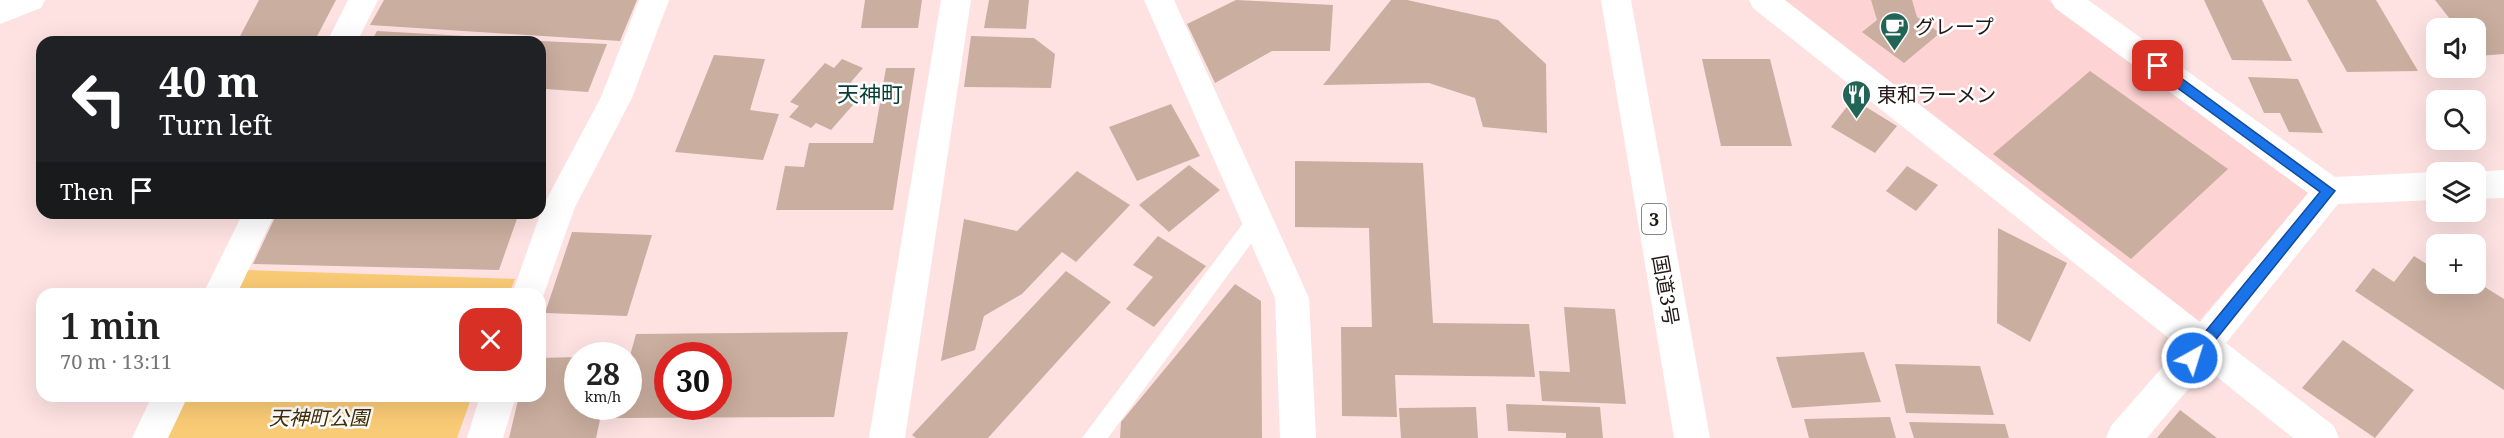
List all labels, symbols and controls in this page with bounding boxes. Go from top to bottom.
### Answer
cafe icon: グレープ [1878,10,1910,52]
place label: グレープ [1915,13,1994,40]
map controls [2426,18,2486,294]
button: sound [2426,18,2486,78]
pin [2132,40,2183,91]
icon: arrive [2141,49,2174,82]
text: 40 m [159,52,259,109]
icon: left [60,60,138,138]
district label: 天神町 [837,78,903,108]
restaurant icon: 東和ラーメン [1840,78,1872,120]
place label: 東和ラーメン [1877,81,1996,108]
button: search [2426,90,2486,150]
text: Turn left [159,106,272,143]
button: layers [2426,162,2486,222]
icon: arrive [125,174,158,207]
text: Then [60,176,113,206]
road number: 3 [1642,204,1666,234]
button: + [2426,234,2486,294]
street label: 国道3号 [1647,253,1685,327]
text: 1 min [60,301,161,350]
button: close [459,308,522,371]
position arrow [2160,326,2224,390]
speed limit sign: 30 [654,342,732,420]
text: 70 m · 13:11 [60,348,172,375]
text: 28 [586,353,620,394]
text: km/h [585,386,621,406]
park label: 天神町公園 [269,404,372,431]

